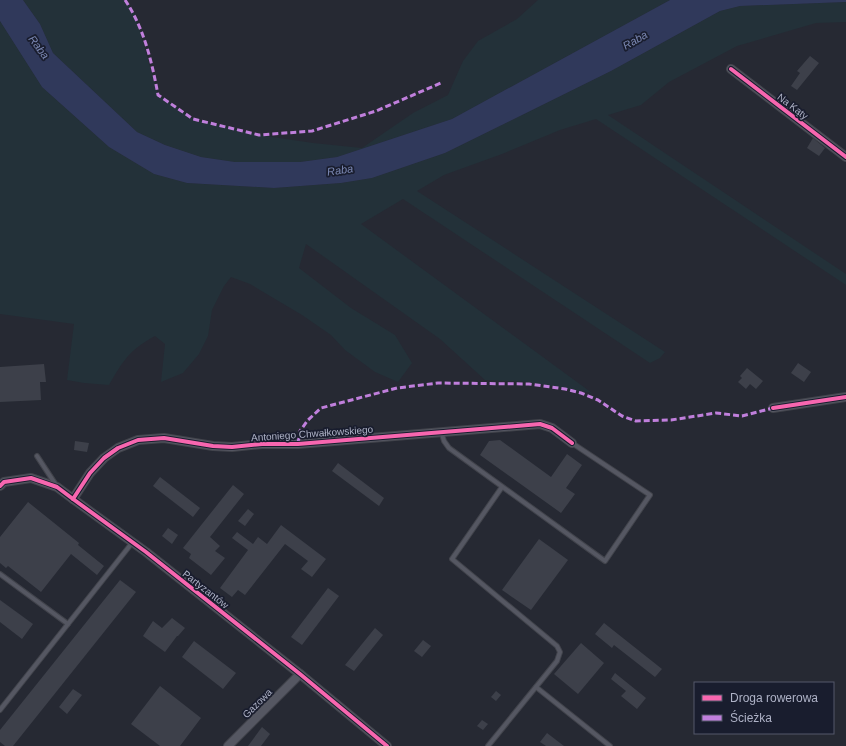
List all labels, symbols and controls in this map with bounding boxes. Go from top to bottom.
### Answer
water label: Raba [621,28,649,52]
water label: Raba [26,33,52,61]
street label: Na Kąty [775,91,810,121]
water label: Raba [326,162,354,178]
street label: Antoniego Chwałkowskiego [251,424,374,443]
street label: Partyzantów [181,568,231,611]
legend [694,682,834,734]
street label: Gazowa [240,686,275,720]
text: Droga rowerowa [730,691,818,705]
text: Ścieżka [730,710,772,725]

